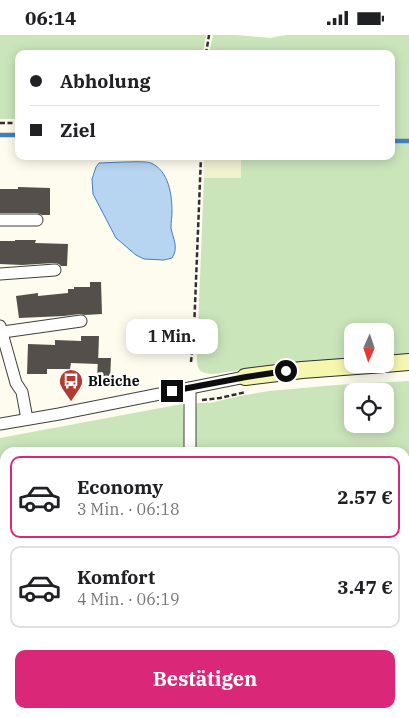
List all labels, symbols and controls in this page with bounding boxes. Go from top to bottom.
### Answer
text: 06:14 [25,6,76,30]
text: Abholung [60,69,151,93]
text: Ziel [60,118,96,142]
callout: 1 Min. [126,319,218,353]
north arrow [344,323,394,373]
map controls [344,323,394,433]
text: 1 Min. [148,326,196,346]
route start [275,360,297,382]
bus stop icon: Bleiche [58,368,84,402]
place label: Bleiche [88,372,140,390]
route end [161,380,183,402]
button: locate [344,383,394,433]
icon: car [17,475,62,520]
text: Economy [77,475,163,499]
text: 2.57 € [337,485,393,509]
text: 3 Min. · 06:18 [77,499,180,519]
icon: car [17,565,62,610]
text: Komfort [77,565,155,589]
text: 3.47 € [337,575,393,599]
text: 4 Min. · 06:19 [77,589,180,609]
button: Bestätigen [15,650,395,708]

